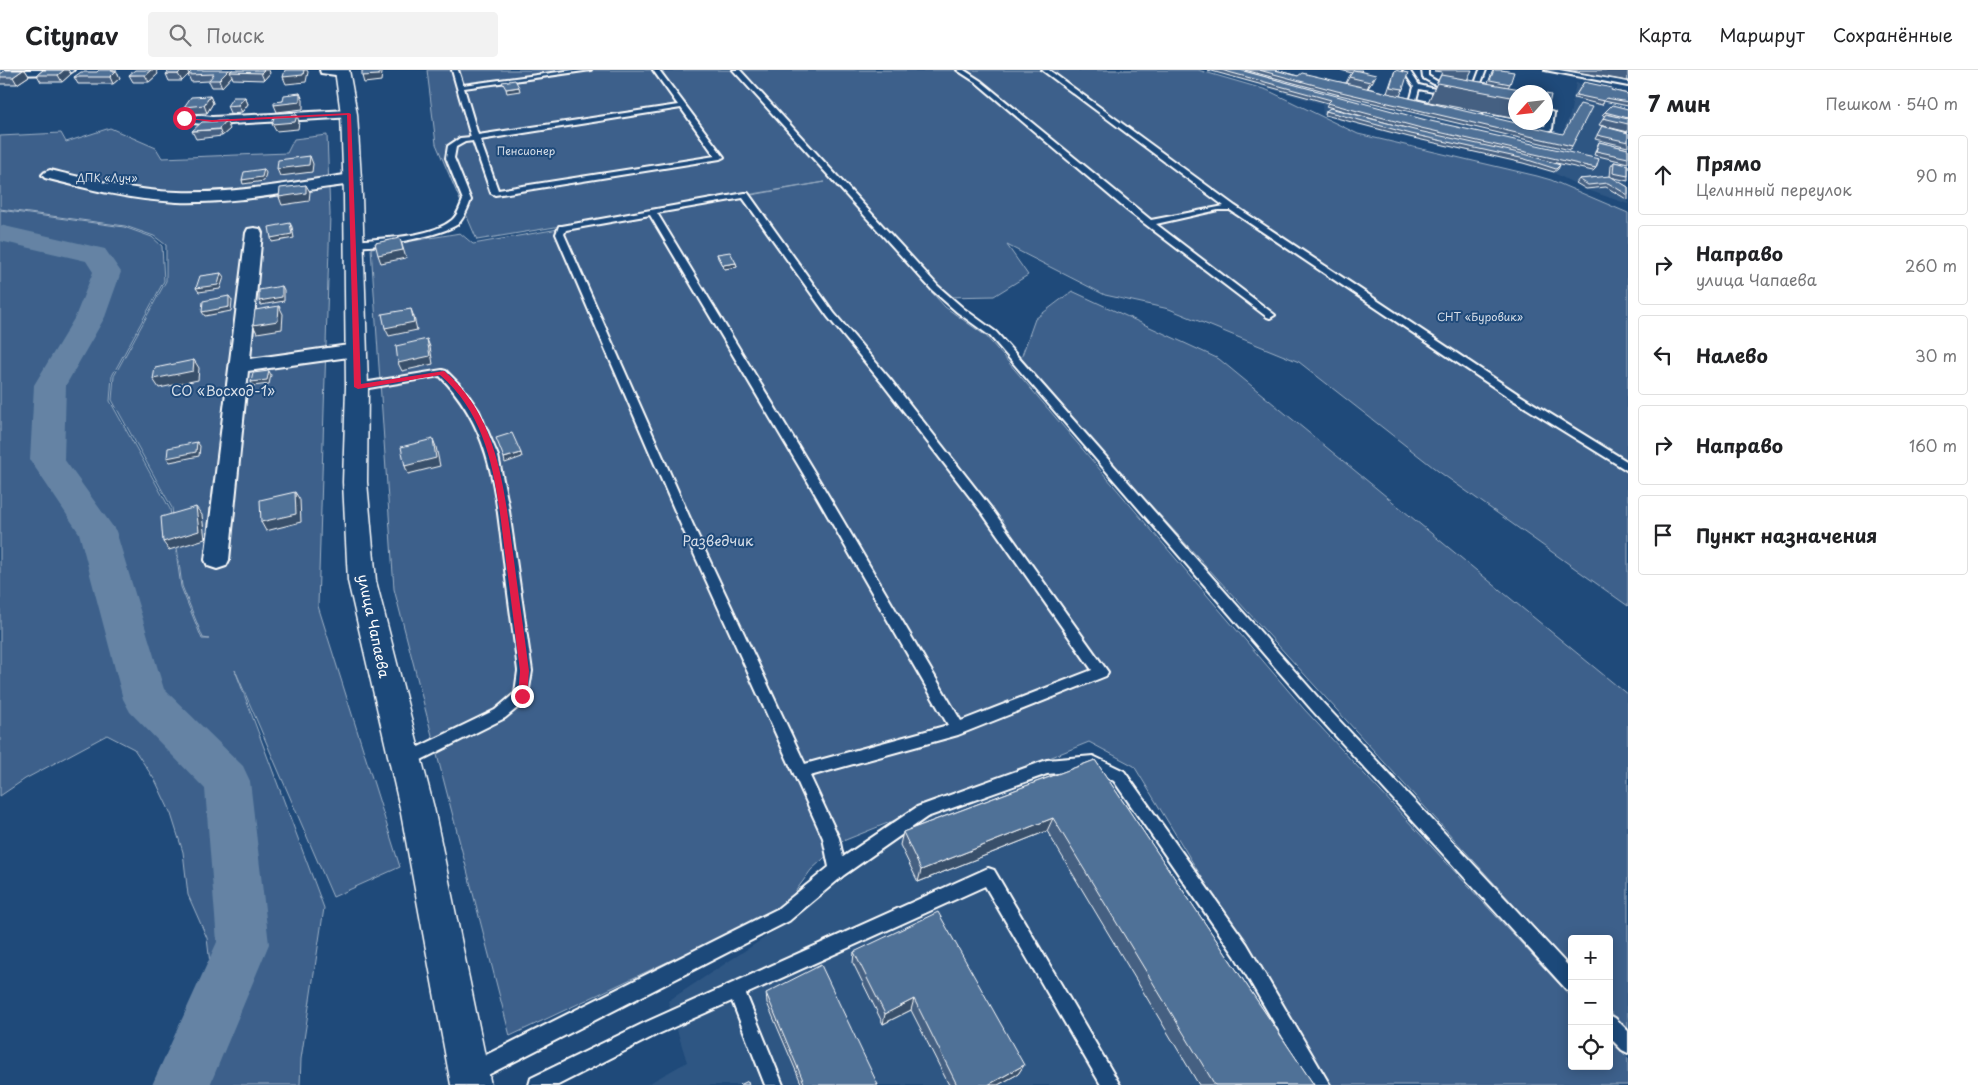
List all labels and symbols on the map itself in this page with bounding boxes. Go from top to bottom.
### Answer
north arrow [1508,85,1553,130]
route start [173,107,196,130]
park label: Пенсионер [497,142,555,159]
park label: ДПК «Луч» [75,169,138,186]
park label: СНТ «Буровик» [1437,308,1523,325]
park label: СО «Восход-1» [171,380,275,401]
park label: Разведчик [683,530,754,551]
street label: улица Чапаева [353,572,395,680]
route end [511,685,534,708]

